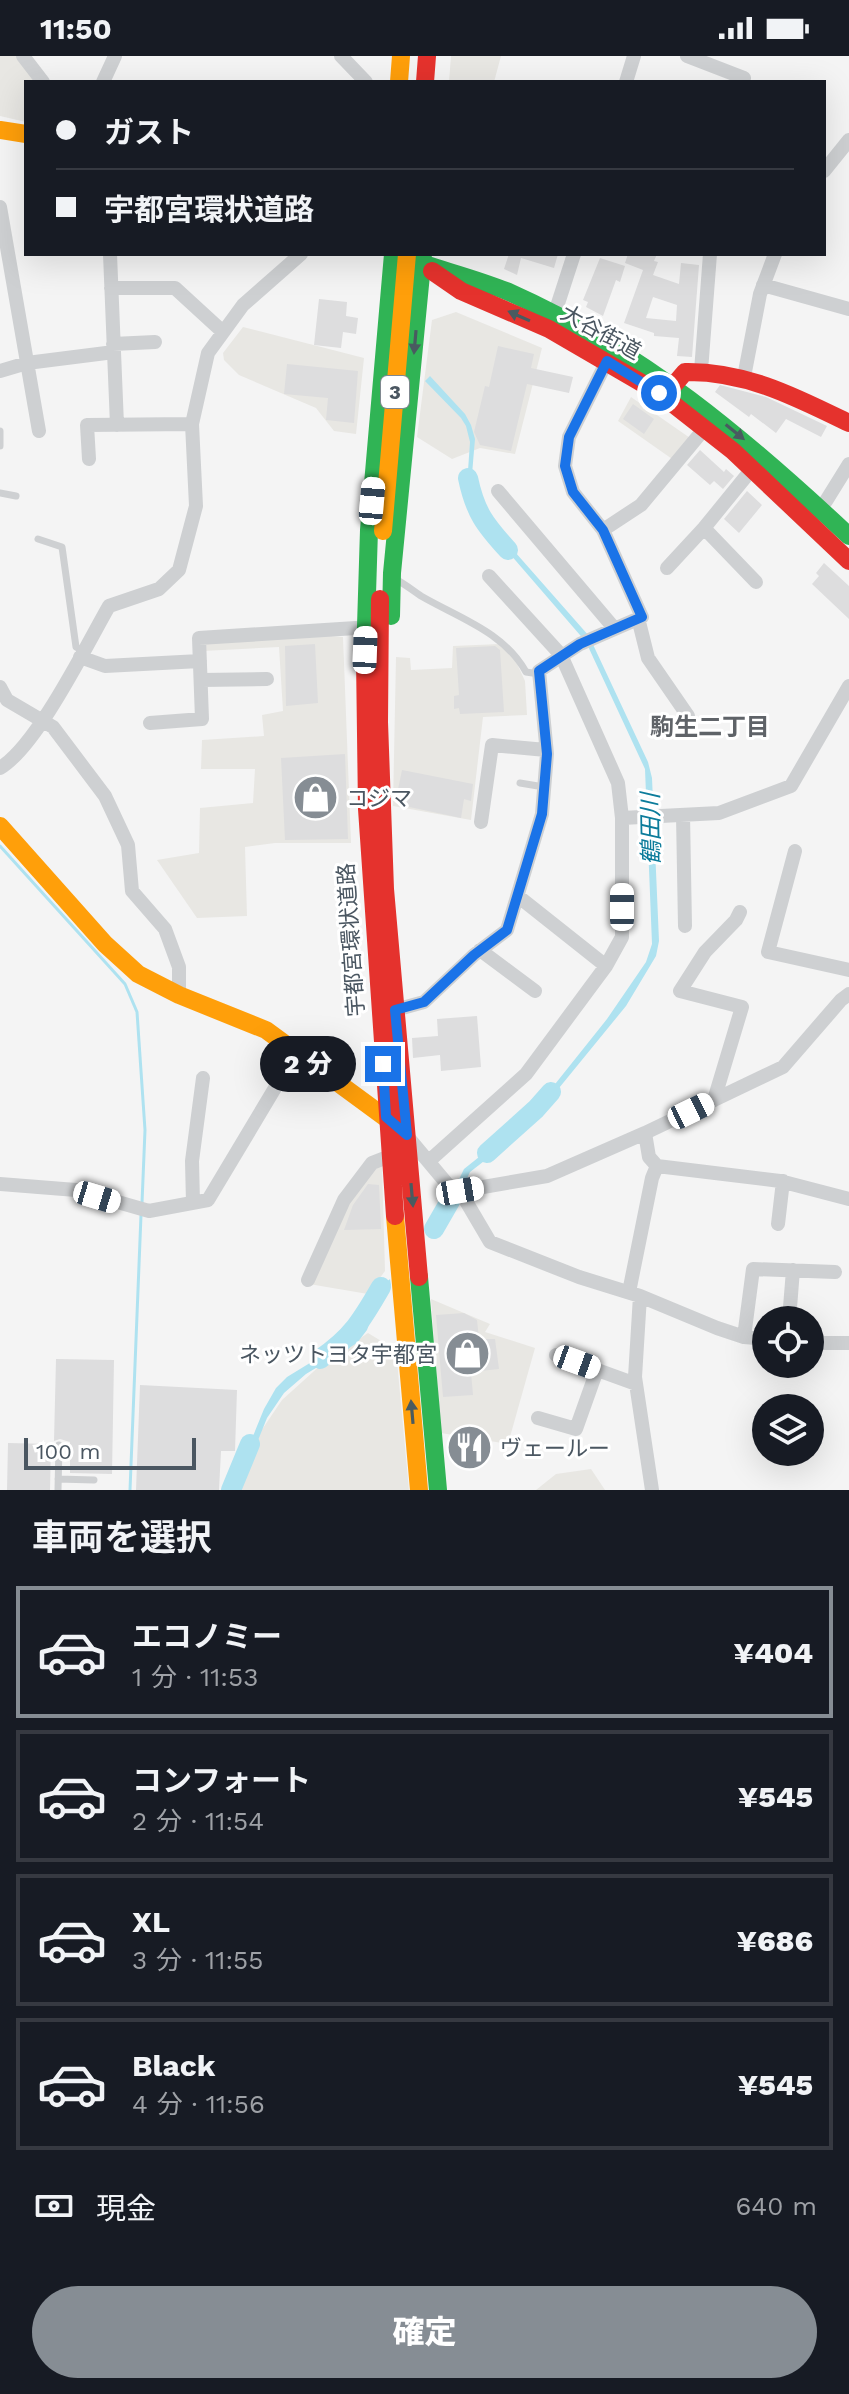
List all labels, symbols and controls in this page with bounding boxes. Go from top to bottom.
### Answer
text: 11:50 [40,11,112,46]
text: ガスト [104,115,194,150]
text: 宇都宮環状道路 [104,192,314,227]
street label: 大谷街道 [556,300,646,364]
one-way arrow [507,309,531,322]
one-way arrow [408,330,421,355]
route start [641,375,677,411]
road number: 3 [381,376,409,408]
one-way arrow [725,424,745,440]
car [358,476,386,526]
car [352,626,378,674]
district label: 駒生二丁目 [650,713,770,741]
shop icon: コジマ [291,774,339,822]
place label: コジマ [346,786,412,811]
water label: 鶴田川 [636,790,666,865]
street label: 宇都宮環状道路 [333,862,369,1018]
car [610,883,634,931]
callout: 2 分 [259,1036,355,1092]
route end [365,1046,401,1082]
text: 2 分 [284,1049,332,1079]
car [664,1090,718,1132]
car [434,1175,486,1207]
car [71,1179,123,1215]
one-way arrow [406,1183,419,1208]
map controls [752,1306,824,1466]
button: locate [752,1306,824,1378]
shop icon: ネッツトヨタ宇都宮 [444,1330,492,1378]
place label: ネッツトヨタ宇都宮 [239,1342,437,1367]
car [550,1343,604,1381]
button: layers [752,1394,824,1466]
one-way arrow [405,1399,418,1424]
restaurant icon: ヴェールー [445,1424,493,1472]
scale bar [24,1434,196,1470]
place label: ヴェールー [500,1436,610,1461]
text: 100 m [36,1439,100,1464]
text: 車両を選択 [32,1517,212,1559]
icon: car [36,1616,108,1688]
text: エコノミー [132,1619,282,1654]
text: ¥404 [733,1635,813,1670]
text: 1 分 · 11:53 [132,1662,258,1692]
icon: car [36,1760,108,1832]
text: コンフォート [132,1763,311,1798]
text: ¥545 [738,1779,813,1814]
text: 2 分 · 11:54 [132,1806,264,1836]
icon: car [36,1904,108,1976]
text: XL [132,1904,170,1939]
text: ¥686 [736,1923,813,1958]
text: 3 分 · 11:55 [132,1945,263,1975]
icon: car [36,2048,108,2120]
text: Black [132,2048,216,2083]
text: ¥545 [738,2067,813,2102]
text: 4 分 · 11:56 [132,2089,265,2119]
icon: cash [32,2184,76,2228]
text: 現金 [96,2191,156,2226]
text: 640 m [735,2191,817,2221]
button: 確定 [32,2286,817,2378]

